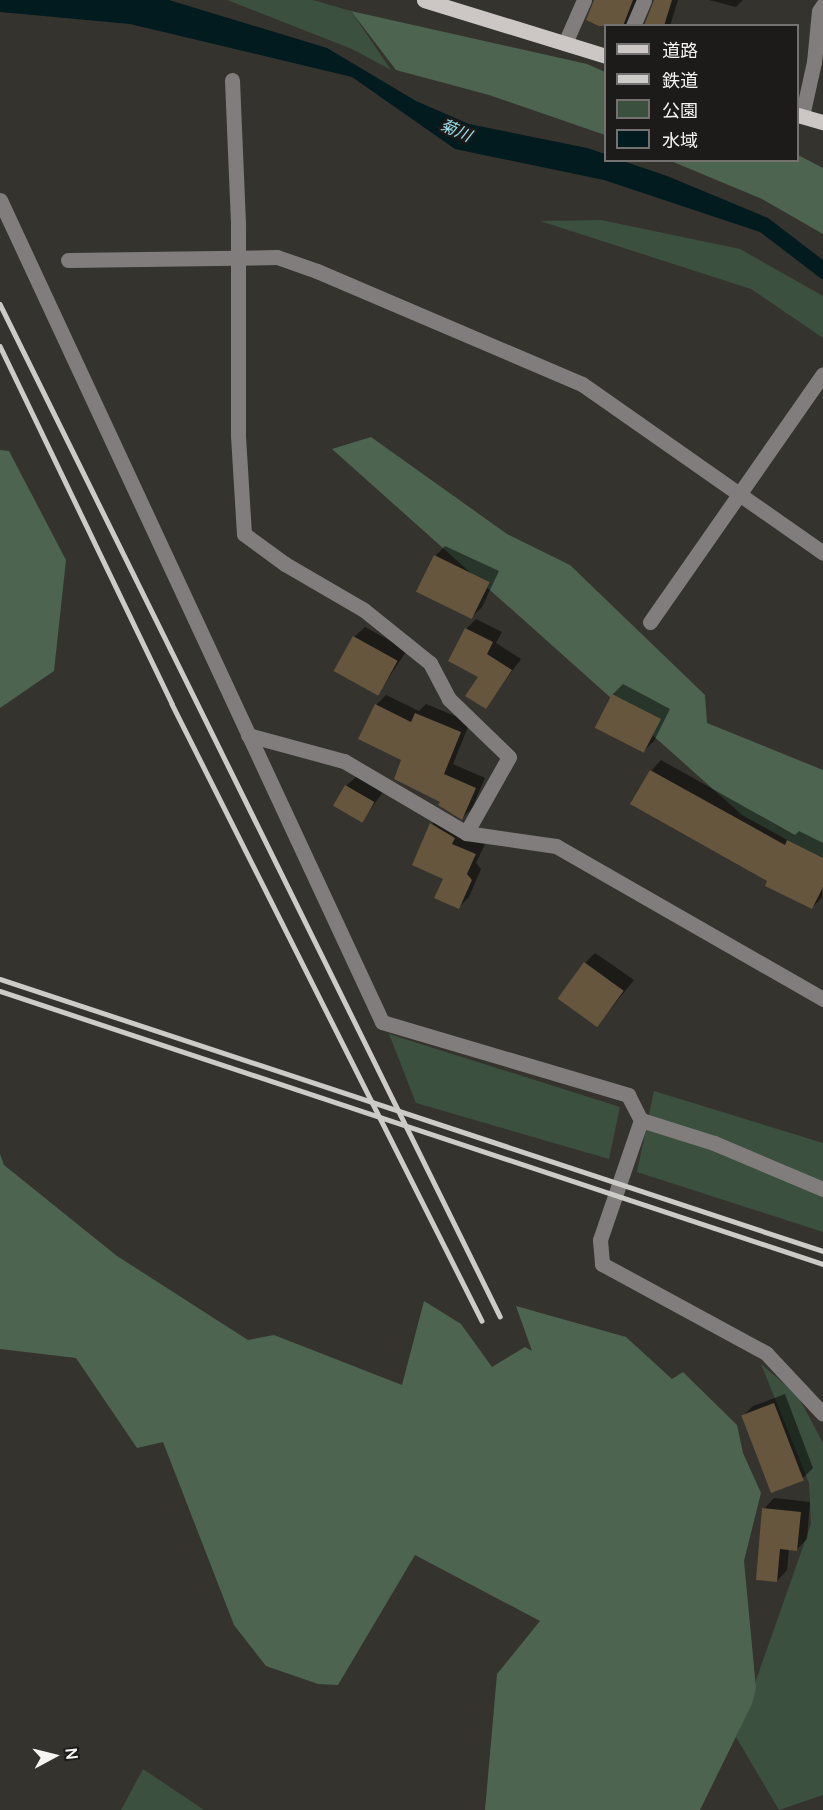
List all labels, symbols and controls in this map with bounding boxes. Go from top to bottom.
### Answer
legend [604,24,799,162]
text: 道路 [662,38,698,62]
text: 鉄道 [662,68,698,92]
text: 公園 [662,98,698,122]
water label: 菊川 [437,115,475,145]
text: 水域 [662,128,698,152]
north arrow [24,1726,84,1786]
text: N [60,1747,83,1761]

